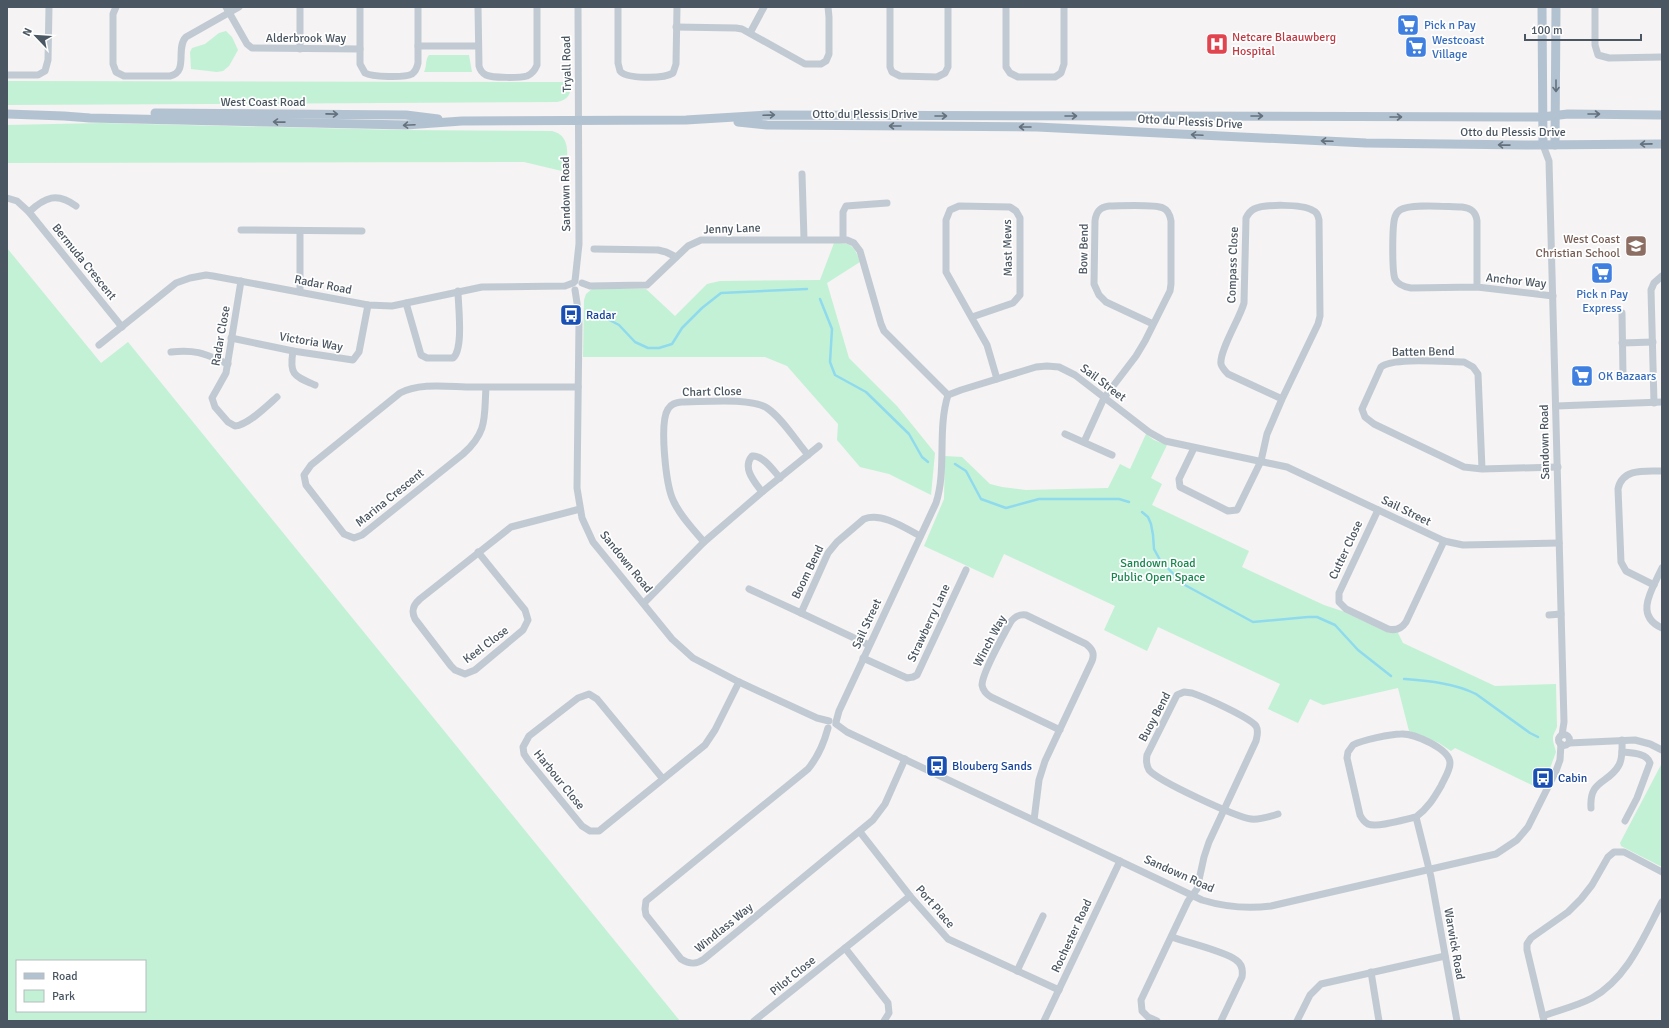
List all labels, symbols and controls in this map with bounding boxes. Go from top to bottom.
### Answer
supermarket icon: Pick n Pay [1395,12,1421,38]
north arrow [16,16,56,56]
scale bar [1525,16,1641,42]
place label: Pick n Pay [1424,18,1476,33]
text: 100 m [1531,23,1563,38]
text: N [20,26,35,38]
place label: Netcare Blaauwberg Hospital [1232,30,1336,59]
street label: Alderbrook Way [266,31,347,46]
hospital icon: Netcare Blaauwberg Hospital [1204,31,1230,57]
place label: Westcoast Village [1432,33,1484,62]
supermarket icon: Westcoast Village [1403,34,1429,60]
street label: Tryall Road [559,35,575,93]
one-way arrow [1552,79,1560,92]
street label: West Coast Road [220,95,306,110]
street label: Otto du Plessis Drive [812,107,918,122]
one-way arrow [325,110,338,118]
one-way arrow [1587,110,1600,118]
one-way arrow [762,112,775,119]
one-way arrow [934,112,947,120]
one-way arrow [1064,112,1077,120]
street label: Otto du Plessis Drive [1137,112,1243,132]
one-way arrow [1250,112,1263,120]
one-way arrow [1389,113,1402,121]
one-way arrow [273,118,286,126]
one-way arrow [403,121,416,129]
one-way arrow [889,122,902,130]
one-way arrow [1019,123,1032,131]
street label: Otto du Plessis Drive [1460,125,1566,140]
one-way arrow [1191,131,1204,138]
one-way arrow [1321,137,1334,145]
one-way arrow [1640,140,1653,148]
one-way arrow [1498,141,1511,149]
street label: Sandown Road [558,156,574,232]
street label: Mast Mews [1000,219,1016,277]
street label: Bermuda Crescent [49,221,119,303]
street label: Jenny Lane [703,221,761,237]
street label: Bow Bend [1076,223,1092,275]
street label: Compass Close [1224,226,1242,304]
place label: West Coast Christian School [1535,232,1620,261]
school or university icon: West Coast Christian School [1623,233,1649,259]
supermarket icon: Pick n Pay Express [1589,260,1615,286]
street label: Anchor Way [1485,270,1547,292]
street label: Radar Road [293,272,353,298]
place label: Pick n Pay Express [1576,287,1628,316]
bus stop icon: Radar [558,302,584,328]
street label: Radar Close [208,305,234,367]
place label: Radar [586,308,617,323]
street label: Victoria Way [278,329,344,355]
street label: Batten Bend [1391,344,1455,360]
street label: Sail Street [1077,361,1129,405]
supermarket icon: OK Bazaars [1569,363,1595,389]
place label: OK Bazaars [1598,369,1656,384]
street label: Chart Close [682,384,742,400]
street label: Sandown Road [1537,404,1553,480]
street label: Marina Crescent [353,466,427,530]
street label: Sail Street [1379,493,1433,529]
street label: Cutter Close [1326,518,1366,582]
street label: Sandown Road [596,528,656,596]
street label: Boom Bend [789,543,827,601]
park label: Sandown Road Public Open Space [1111,556,1205,585]
street label: Strawberry Lane [904,582,954,664]
street label: Sail Street [849,597,885,651]
street label: Winch Way [970,612,1010,669]
street label: Keel Close [460,623,512,667]
street label: Buoy Bend [1136,690,1174,744]
street label: Harbour Close [530,747,588,813]
bus stop icon: Blouberg Sands [924,753,950,779]
place label: Blouberg Sands [952,759,1032,774]
bus stop icon: Cabin [1530,765,1556,791]
place label: Cabin [1558,771,1587,786]
street label: Sandown Road [1142,852,1216,896]
street label: Port Place [912,882,958,932]
street label: Rochester Road [1048,897,1096,975]
street label: Windlass Way [692,900,756,956]
street label: Warwick Road [1440,907,1468,981]
street label: Pilot Close [767,953,819,999]
legend [16,960,146,1012]
text: Road [52,969,78,984]
text: Park [52,989,75,1004]

